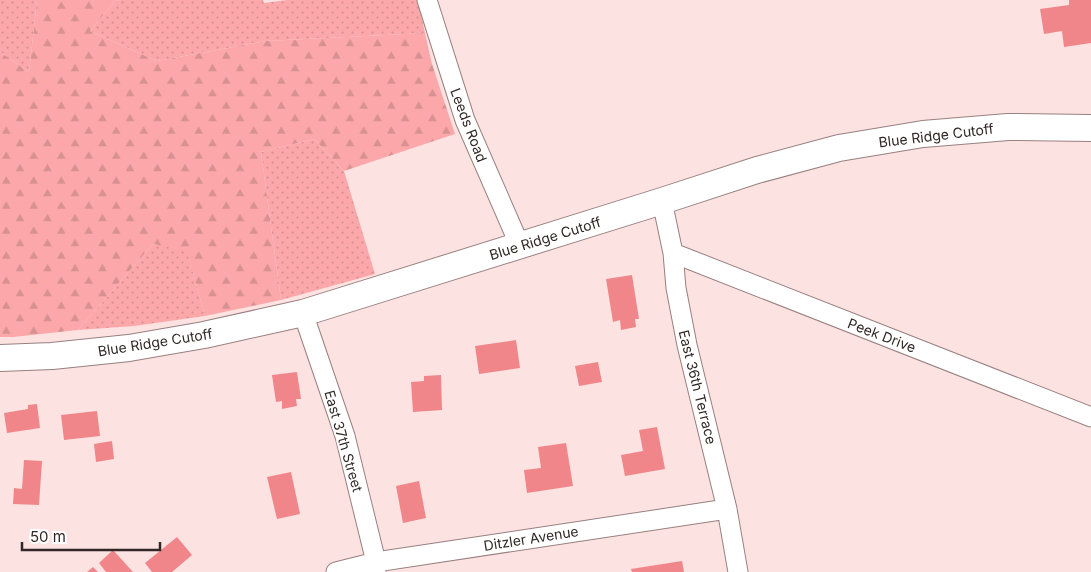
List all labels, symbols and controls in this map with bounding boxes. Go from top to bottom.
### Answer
street label: Leeds Road [447,86,491,164]
street label: Blue Ridge Cutoff [878,120,994,150]
street label: Blue Ridge Cutoff [487,213,603,263]
street label: Peek Drive [846,314,918,356]
street label: Blue Ridge Cutoff [97,325,213,359]
street label: East 36th Terrace [676,328,720,446]
street label: East 37th Street [321,388,367,494]
scale bar [22,520,160,552]
street label: Ditzler Avenue [482,522,580,554]
text: 50 m [30,527,66,546]

